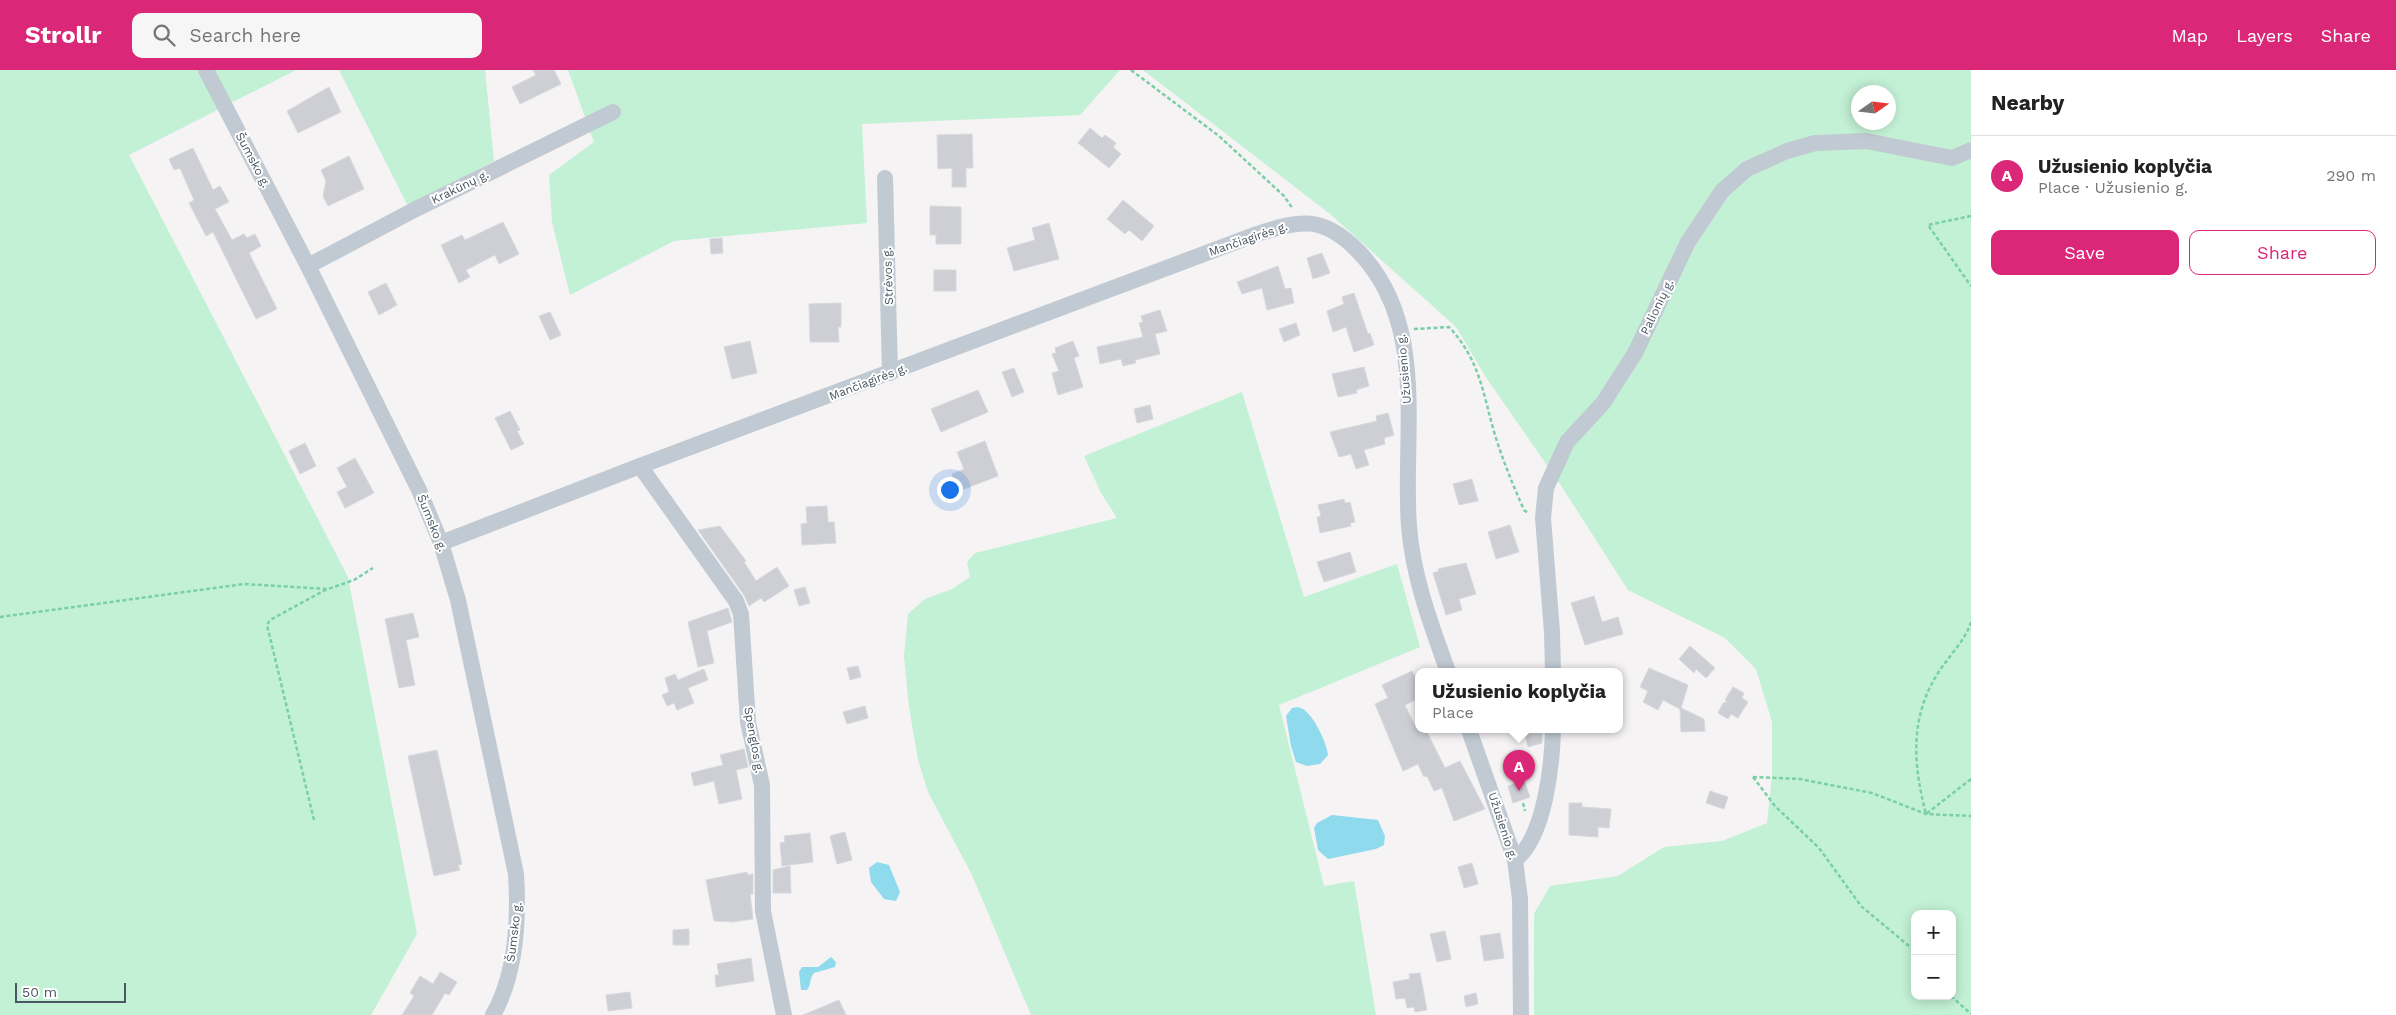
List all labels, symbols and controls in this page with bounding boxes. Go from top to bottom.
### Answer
search box [132,13,482,58]
text: Strollr [25,21,102,49]
icon: search [150,21,178,49]
text: Search here [190,24,301,47]
text: Map [2171,25,2208,46]
text: Layers [2236,25,2293,46]
text: Share [2321,25,2371,46]
north arrow [1851,85,1896,130]
text: Nearby [1991,90,2064,115]
street label: Šumsko g. [233,130,273,190]
text: Užusienio koplyčia [2038,155,2212,178]
text: A [2002,166,2012,185]
text: 290 m [2326,166,2376,185]
street label: Krakūnų g. [429,167,491,207]
text: Place · Užusienio g. [2038,178,2188,197]
street label: Mančiagirės g. [1207,219,1289,259]
button: Save [1991,230,2179,275]
button: Share [2189,230,2376,275]
street label: Strėvos g. [880,247,896,305]
street label: Palionių g. [1638,277,1676,337]
street label: Užusienio g. [1394,333,1414,405]
street label: Mančiagirės g. [827,361,909,403]
your location [937,477,963,503]
street label: Šumsko g. [414,492,450,554]
popup [1415,668,1623,733]
text: Užusienio koplyčia [1432,680,1606,703]
text: Place [1432,703,1474,722]
street label: Spenglos g. [741,706,767,774]
pin: A [1503,750,1535,791]
street label: Užusienio g. [1486,790,1520,862]
street label: Šumsko g. [503,901,525,963]
map controls [1911,910,1956,1000]
button: + [1911,910,1956,955]
button: − [1911,955,1956,1000]
scale bar [15,980,126,1003]
text: 50 m [22,984,57,1000]

